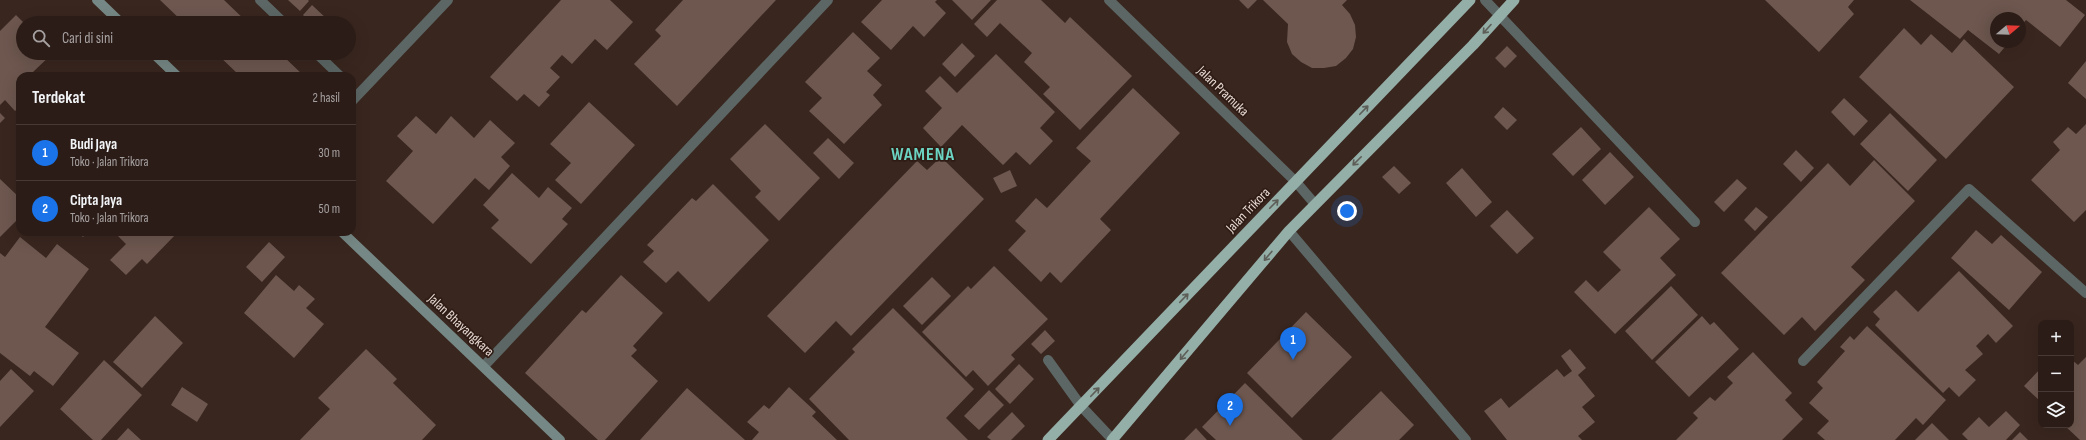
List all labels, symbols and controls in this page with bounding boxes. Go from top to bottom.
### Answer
north arrow [1990,12,2026,48]
search box [16,16,356,60]
one-way arrow [1483,24,1492,34]
icon: search [30,27,52,49]
text: Cari di sini [62,29,113,48]
street label: Jalan Pramuka [1193,62,1252,120]
text: Terdekat [32,88,85,108]
text: 2 hasil [313,90,340,106]
one-way arrow [1359,105,1369,115]
text: Budi Jaya [70,135,117,154]
district label: WAMENA [891,144,955,165]
text: 1 [42,145,48,161]
text: 30 m [318,145,340,161]
text: Toko · Jalan Trikora [70,154,149,170]
one-way arrow [1352,156,1361,166]
street label: Jalan Trikora [1222,184,1274,237]
text: Cipta Jaya [70,191,122,210]
one-way arrow [1269,199,1279,209]
text: 2 [42,201,48,217]
text: 50 m [319,201,340,217]
your location [1337,201,1357,221]
text: Toko · Jalan Trikora [70,210,149,226]
one-way arrow [1263,251,1272,261]
street label: Jalan Bhayangkara [424,289,498,360]
one-way arrow [1180,293,1189,303]
map controls [2038,320,2074,428]
button: + [2038,320,2074,356]
pin: 1 [1280,327,1306,360]
one-way arrow [1179,350,1188,361]
button: − [2038,356,2074,392]
one-way arrow [1090,387,1099,397]
button: layers [2038,392,2074,428]
pin: 2 [1217,393,1243,426]

